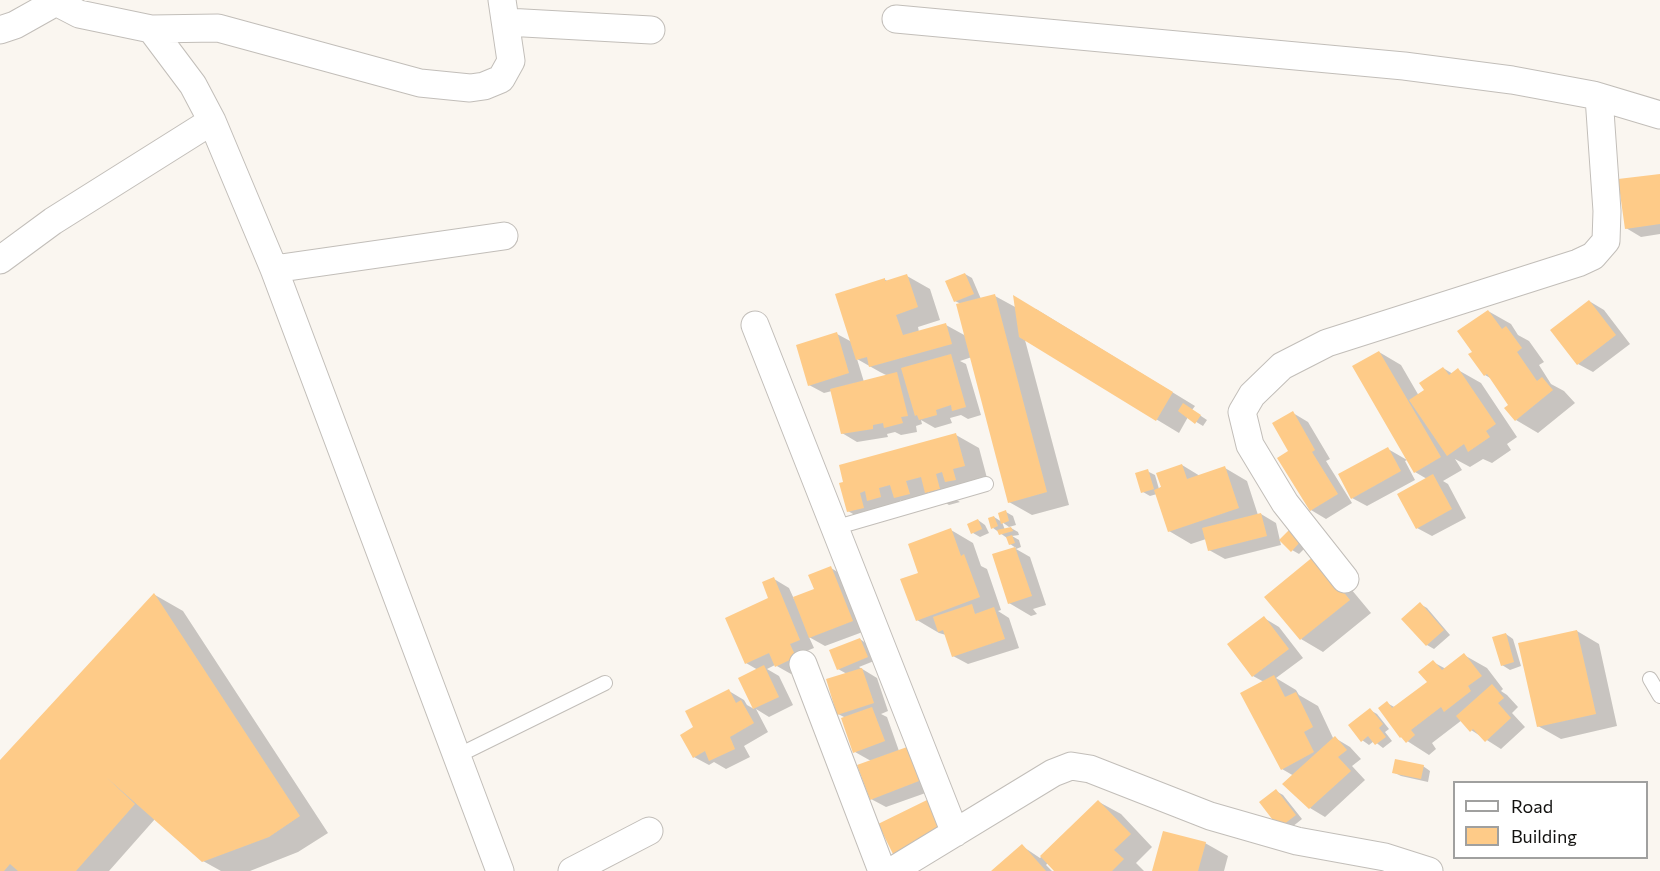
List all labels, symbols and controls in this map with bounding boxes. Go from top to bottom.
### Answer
legend [1453,781,1648,859]
text: Road [1511,795,1553,817]
text: Building [1511,825,1577,847]

